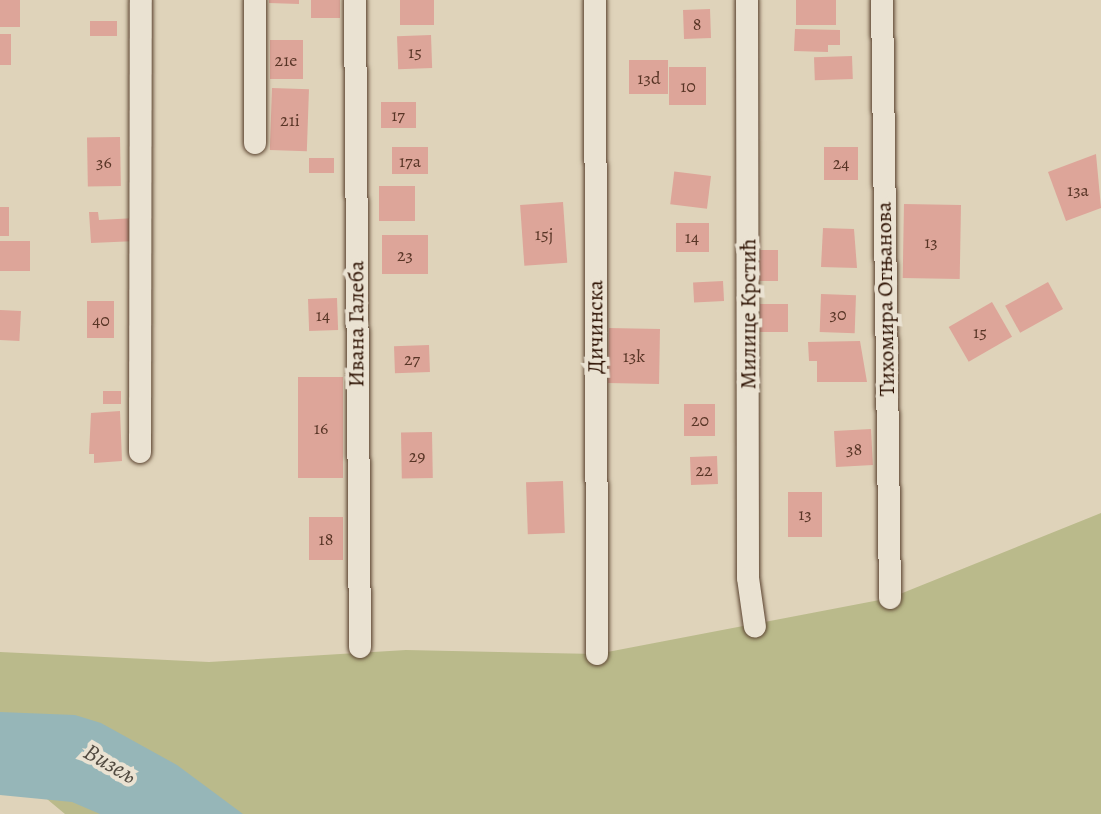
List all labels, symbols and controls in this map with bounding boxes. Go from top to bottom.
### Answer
house number: 8 [693,13,701,35]
house number: 15 [408,41,422,63]
house number: 21e [275,49,297,71]
house number: 13d [637,67,661,89]
house number: 10 [680,75,696,97]
house number: 17 [391,104,405,126]
house number: 21i [280,109,300,131]
house number: 17a [399,150,421,172]
house number: 36 [96,151,112,173]
house number: 24 [833,152,849,174]
house number: 13a [1067,179,1089,201]
street label: Тихомира Огњанова [871,201,901,397]
house number: 15j [535,223,553,245]
house number: 14 [685,226,699,248]
house number: 13 [924,231,938,253]
street label: Милице Крстић [736,239,762,389]
house number: 23 [397,244,413,266]
street label: Ивана Галеба [344,261,370,387]
street label: Дичинска [583,280,609,374]
house number: 30 [829,303,847,325]
house number: 14 [316,304,330,326]
house number: 40 [92,309,110,331]
house number: 15 [973,321,987,343]
house number: 13k [623,345,645,367]
house number: 27 [404,348,420,370]
house number: 20 [691,409,709,431]
house number: 16 [314,417,328,439]
house number: 38 [846,438,862,460]
house number: 29 [409,445,425,467]
house number: 22 [695,459,713,481]
house number: 13 [798,503,812,525]
house number: 18 [319,528,333,550]
water label: Визељ [78,737,142,791]

